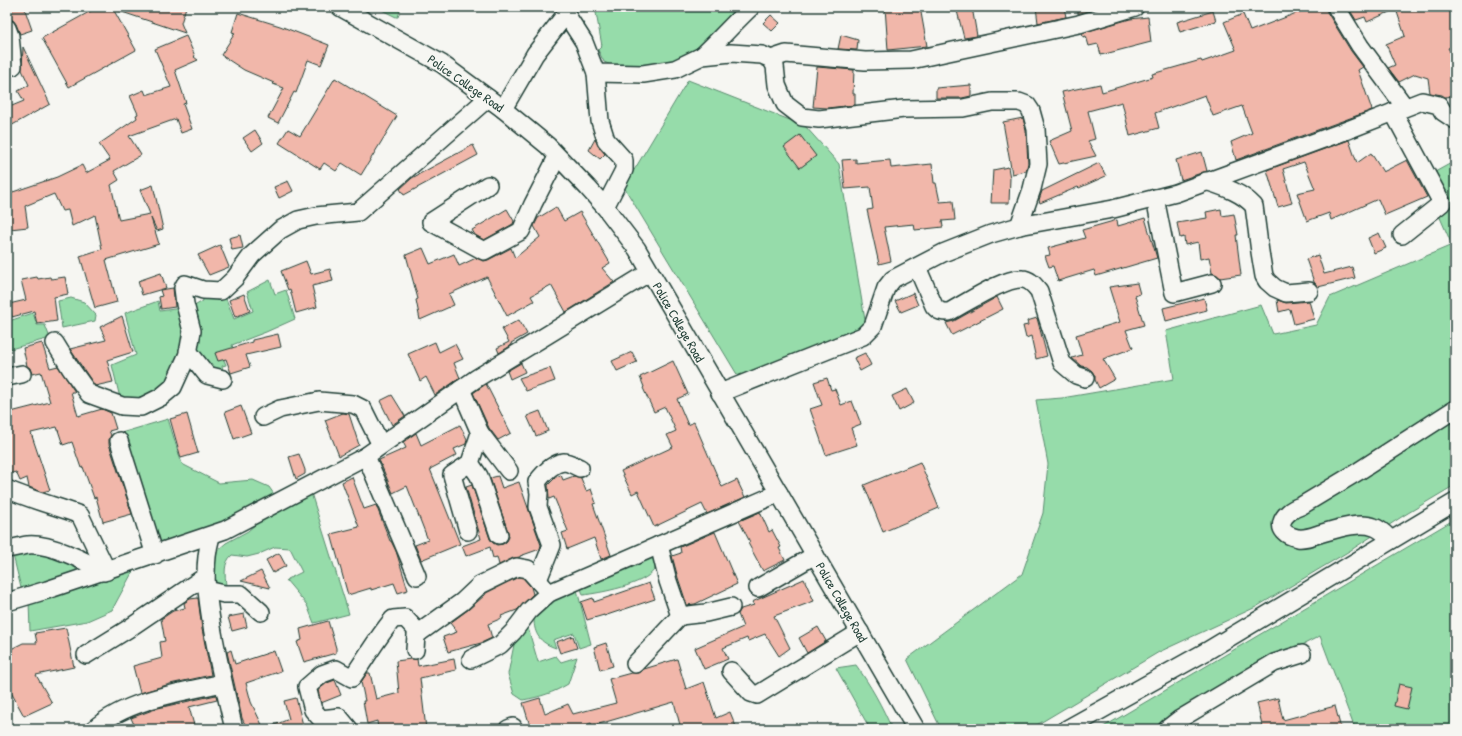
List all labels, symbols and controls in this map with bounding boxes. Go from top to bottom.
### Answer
street label: Police College Road [424,50,508,116]
street label: Police College Road [649,279,709,365]
street label: Police College Road [812,559,872,645]

